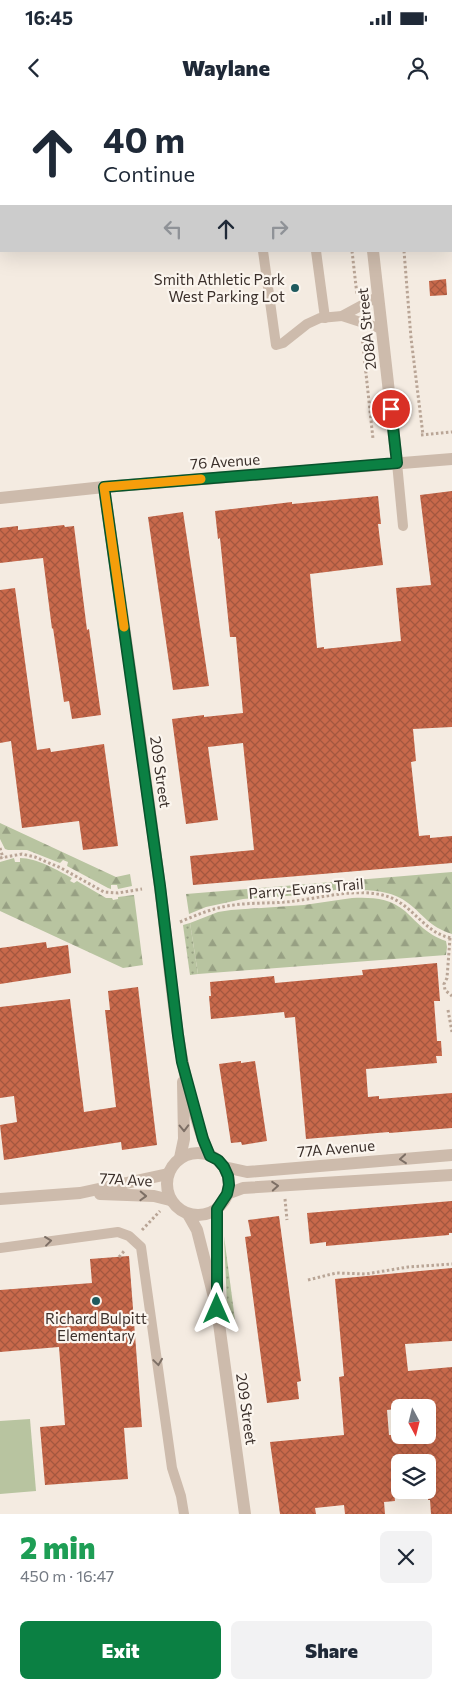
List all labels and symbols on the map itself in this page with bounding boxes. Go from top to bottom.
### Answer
place label: Smith Athletic Park West Parking Lot [154,270,285,305]
marker: Smith Athletic Park West Parking Lot [289,282,301,294]
street label: 208A Street [353,287,379,371]
pin [370,388,412,430]
street label: 76 Avenue [190,450,261,472]
street label: 209 Street [147,735,175,809]
street label: Parry-Evans Trail [248,874,364,902]
one-way arrow [178,1124,189,1132]
street label: 77A Avenue [296,1136,376,1160]
one-way arrow [399,1153,407,1164]
street label: 77A Ave [99,1169,153,1189]
one-way arrow [271,1181,279,1192]
one-way arrow [139,1190,147,1201]
one-way arrow [45,1236,53,1247]
position arrow [190,1282,242,1334]
marker: Richard Bulpitt Elementary [90,1295,102,1307]
place label: Richard Bulpitt Elementary [45,1309,147,1344]
one-way arrow [152,1359,163,1367]
street label: 209 Street [233,1372,261,1446]
north arrow [391,1399,436,1444]

